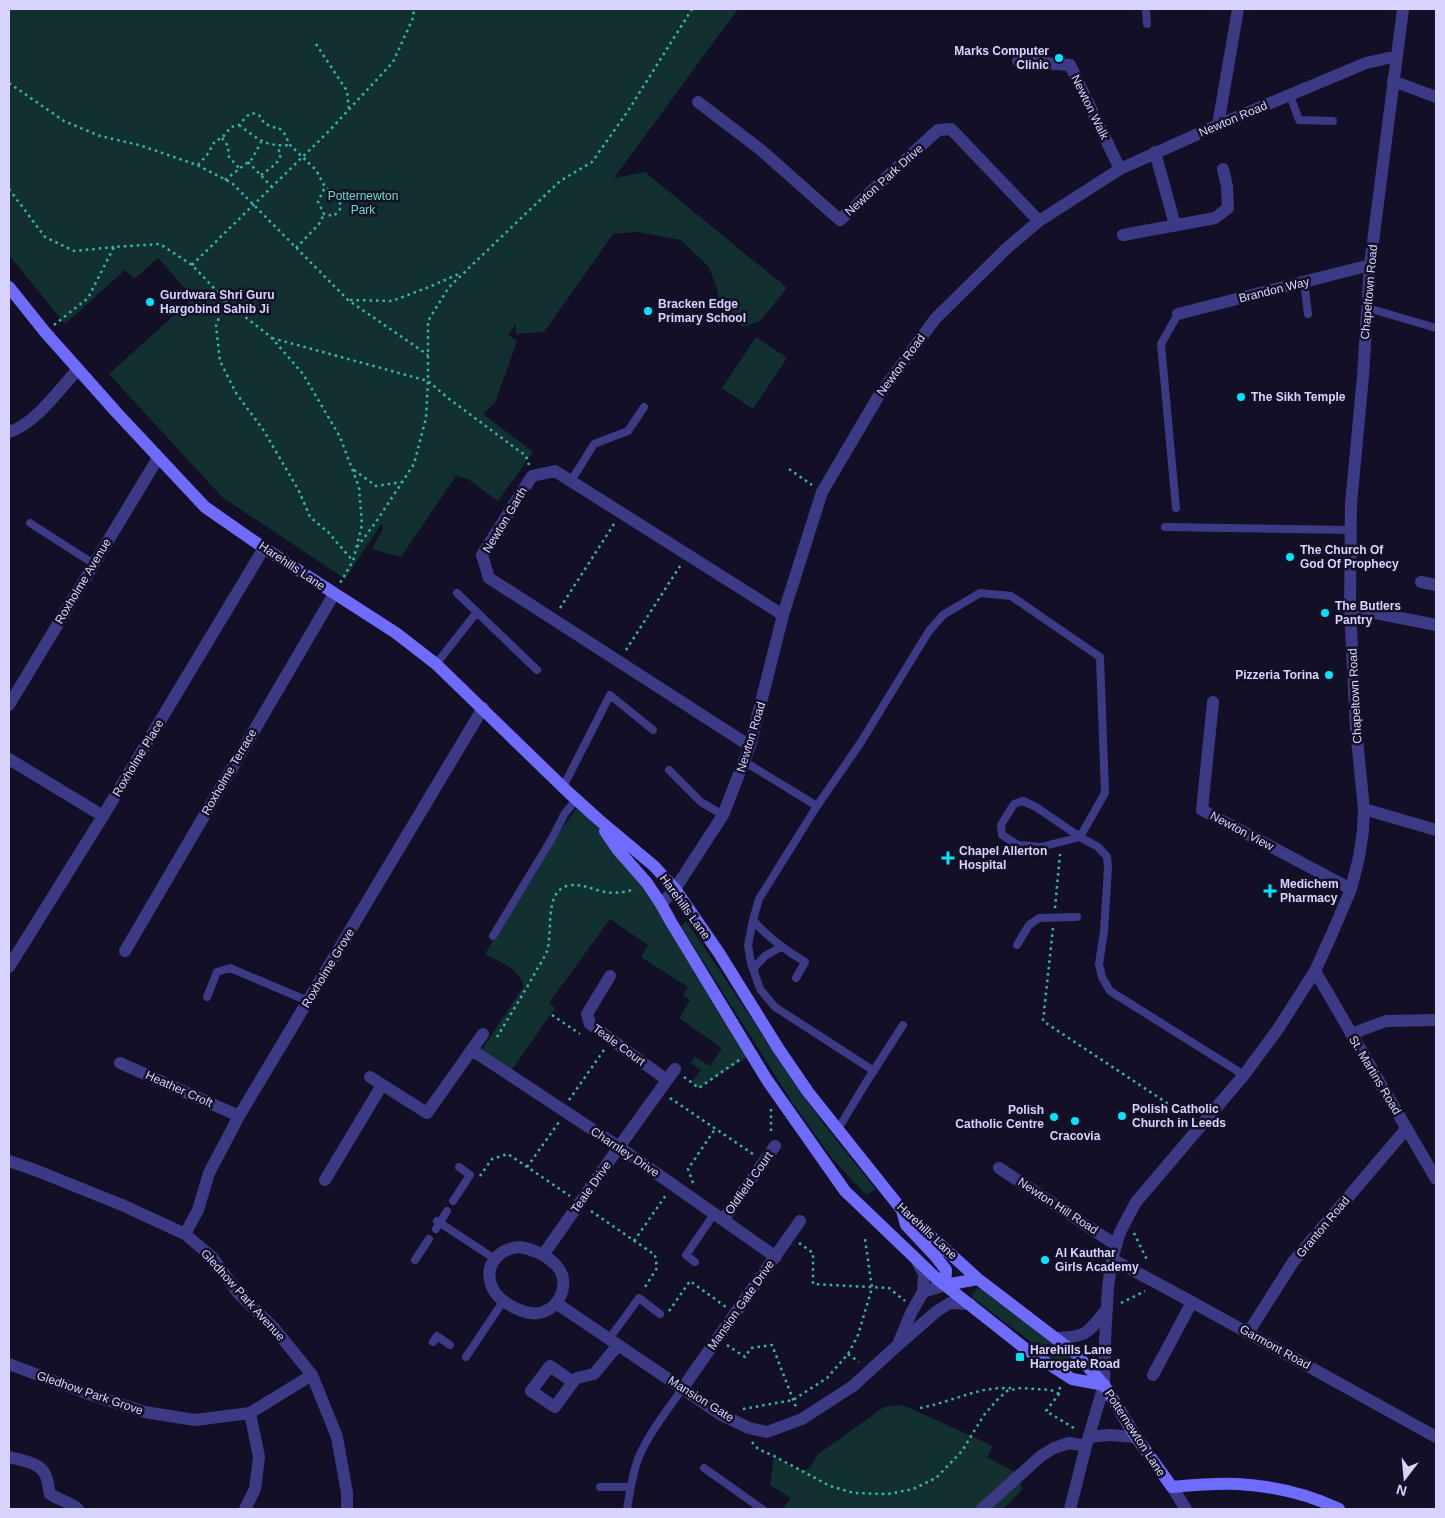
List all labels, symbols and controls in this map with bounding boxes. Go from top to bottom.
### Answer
place label: Marks Computer Clinic [954,44,1049,72]
marker: Marks Computer Clinic [1053,52,1065,64]
street label: Newton Walk [1068,72,1112,143]
street label: Newton Road [1197,98,1269,140]
street label: Newton Park Drive [842,141,926,219]
park label: Potternewton Park [328,189,398,217]
street label: Chapeltown Road [1358,244,1380,340]
street label: Brandon Way [1237,274,1311,306]
place label: Gurdwara Shri Guru Hargobind Sahib Ji [160,288,275,316]
marker: Gurdwara Shri Guru Hargobind Sahib Ji [144,296,156,308]
place label: Bracken Edge Primary School [658,297,746,325]
marker: Bracken Edge Primary School [642,305,654,317]
street label: Newton Road [874,331,928,399]
place label: The Sikh Temple [1251,390,1346,404]
marker: The Sikh Temple [1235,391,1247,403]
street label: Newton Garth [480,485,530,555]
street label: Roxholme Avenue [52,535,114,626]
street label: Harehills Lane [256,539,328,593]
place label: The Church Of God Of Prophecy [1300,543,1399,571]
marker: The Church Of God Of Prophecy [1284,551,1296,563]
place label: The Butlers Pantry [1335,599,1401,627]
marker: The Butlers Pantry [1319,607,1331,619]
street label: Chapeltown Road [1346,648,1364,744]
place label: Pizzeria Torina [1235,668,1319,682]
marker: Pizzeria Torina [1323,669,1335,681]
street label: Newton Road [734,700,768,774]
street label: Roxholme Place [109,717,167,799]
street label: Roxholme Terrace [199,726,260,818]
street label: Newton View [1208,808,1276,854]
place label: Chapel Allerton Hospital [959,844,1047,872]
marker: Chapel Allerton Hospital [941,851,955,865]
street label: Harehills Lane [657,872,713,942]
place label: Medichem Pharmacy [1280,877,1339,905]
marker: Medichem Pharmacy [1264,885,1276,897]
street label: Roxholme Grove [299,926,357,1010]
street label: Teale Court [590,1021,648,1069]
street label: St. Martins Road [1346,1033,1404,1117]
street label: Heather Croft [143,1068,215,1110]
place label: Polish Catholic Church in Leeds [1132,1102,1226,1130]
place label: Polish Catholic Centre [955,1103,1044,1131]
marker: Polish Catholic Church in Leeds [1116,1110,1128,1122]
marker: Polish Catholic Centre [1048,1111,1060,1123]
marker: Cracovia [1069,1115,1081,1127]
street label: Charnley Drive [588,1124,662,1180]
place label: Cracovia [1050,1129,1101,1143]
street label: Oldfield Court [722,1148,776,1217]
street label: Teale Drive [568,1158,614,1216]
street label: Newton Hill Road [1015,1175,1101,1237]
street label: Granton Road [1293,1194,1353,1260]
street label: Harehills Lane [894,1200,960,1262]
street label: Gledhow Park Avenue [198,1246,288,1344]
place label: Al Kauthar Girls Academy [1055,1246,1139,1274]
marker: Al Kauthar Girls Academy [1039,1254,1051,1266]
street label: Mansion Gate Drive [705,1257,777,1352]
street label: Garmont Road [1237,1322,1313,1372]
place label: Harehills Lane Harrogate Road [1030,1343,1120,1371]
marker: Harehills Lane Harrogate Road [1014,1351,1026,1363]
street label: Gledhow Park Grove [35,1368,145,1418]
street label: Mansion Gate [666,1373,737,1425]
street label: Potternewton Lane [1102,1387,1168,1479]
north arrow [1380,1453,1430,1503]
text: N [1394,1481,1408,1500]

